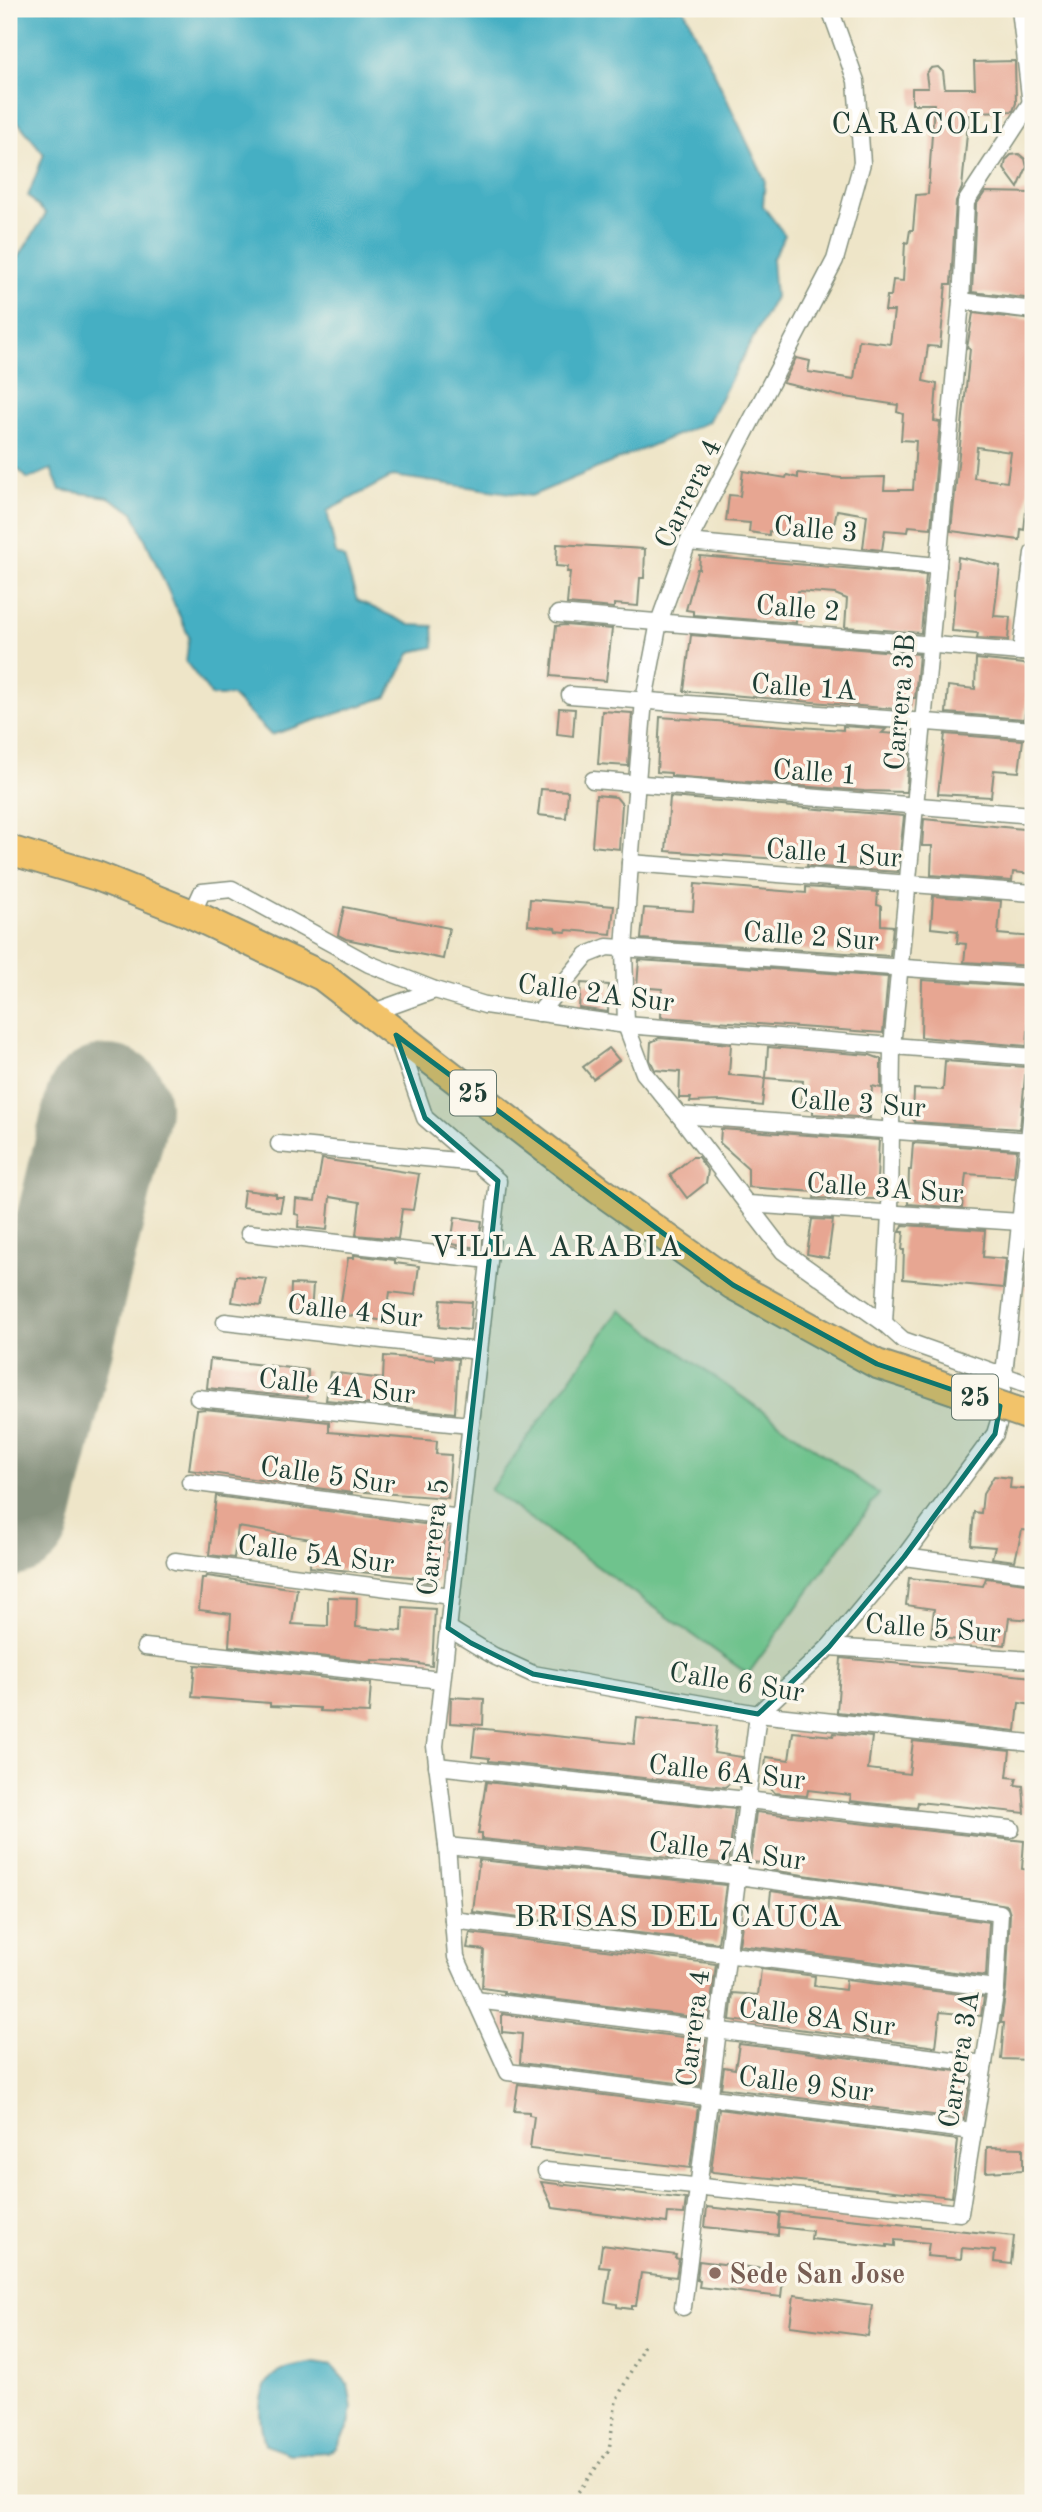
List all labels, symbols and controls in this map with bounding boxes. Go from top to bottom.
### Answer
district label: CARACOLI [831,110,1005,140]
street label: Carrera 4 [651,435,728,553]
street label: Calle 3 [772,513,859,549]
street label: Calle 2 [754,592,841,628]
street label: Carrera 3B [882,633,922,772]
street label: Calle 1A [750,671,858,707]
street label: Calle 1 [772,757,858,791]
street label: Calle 1 Sur [765,836,903,874]
street label: Calle 2 Sur [742,919,880,957]
street label: Calle 2A Sur [516,971,676,1018]
road number: 25 [450,1070,496,1116]
street label: Calle 3 Sur [789,1086,927,1124]
street label: Calle 3A Sur [805,1171,964,1209]
district label: VILLA ARABIA [430,1233,684,1263]
street label: Calle 4 Sur [285,1292,424,1334]
street label: Calle 4A Sur [257,1366,417,1410]
road number: 25 [952,1374,998,1420]
street label: Calle 5 Sur [258,1454,397,1500]
street label: Carrera 5 [415,1477,455,1597]
street label: Calle 5A Sur [236,1532,396,1579]
street label: Calle 5 Sur [864,1611,1002,1649]
street label: Calle 6 Sur [667,1659,806,1708]
street label: Calle 6A Sur [647,1752,807,1796]
street label: Calle 7A Sur [647,1829,807,1876]
district label: BRISAS DEL CAUCA [514,1903,844,1933]
street label: Carrera 4 [674,1968,716,2089]
street label: Carrera 3A [936,1989,986,2130]
street label: Calle 8A Sur [737,1995,897,2042]
street label: Calle 9 Sur [736,2064,875,2108]
place label: Sede San Jose [729,2262,905,2290]
marker: Sede San Jose [707,2265,723,2281]

